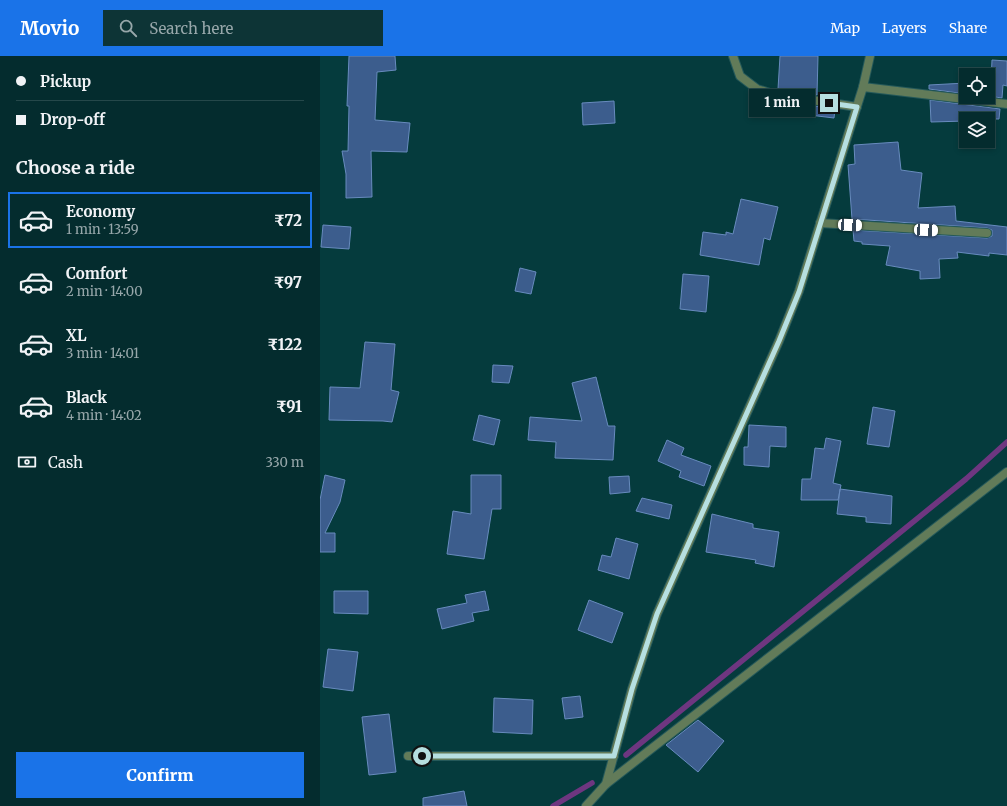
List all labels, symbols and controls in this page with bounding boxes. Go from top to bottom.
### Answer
search box [103,10,383,46]
text: Movio [20,16,79,40]
icon: search [117,17,139,39]
text: Search here [149,19,233,38]
text: Map [830,19,860,37]
text: Layers [882,19,927,37]
text: Share [949,19,987,37]
map controls [959,68,995,148]
button: locate [959,68,995,104]
text: Pickup [40,72,91,91]
callout: 1 min [749,89,815,117]
text: 1 min [764,94,800,111]
route end [820,94,838,112]
text: Drop-off [40,110,105,129]
button: layers [959,112,995,148]
text: Choose a ride [16,156,135,179]
icon: car [18,202,54,238]
text: Economy [66,202,135,221]
text: ₹72 [274,211,302,230]
car [838,218,862,232]
text: 1 min · 13:59 [66,221,139,238]
car [914,223,938,237]
icon: car [18,264,54,300]
text: Comfort [66,264,127,283]
text: ₹97 [273,273,302,292]
text: 2 min · 14:00 [66,283,143,300]
icon: car [18,326,54,362]
text: XL [66,326,87,345]
text: ₹122 [267,335,302,354]
text: 3 min · 14:01 [66,345,139,362]
icon: car [18,388,54,424]
text: Black [66,388,107,407]
text: ₹91 [276,397,302,416]
text: 4 min · 14:02 [66,407,142,424]
icon: cash [16,451,38,473]
text: Cash [48,453,83,472]
text: 330 m [265,454,304,471]
route start [413,747,431,765]
button: Confirm [16,752,304,798]

